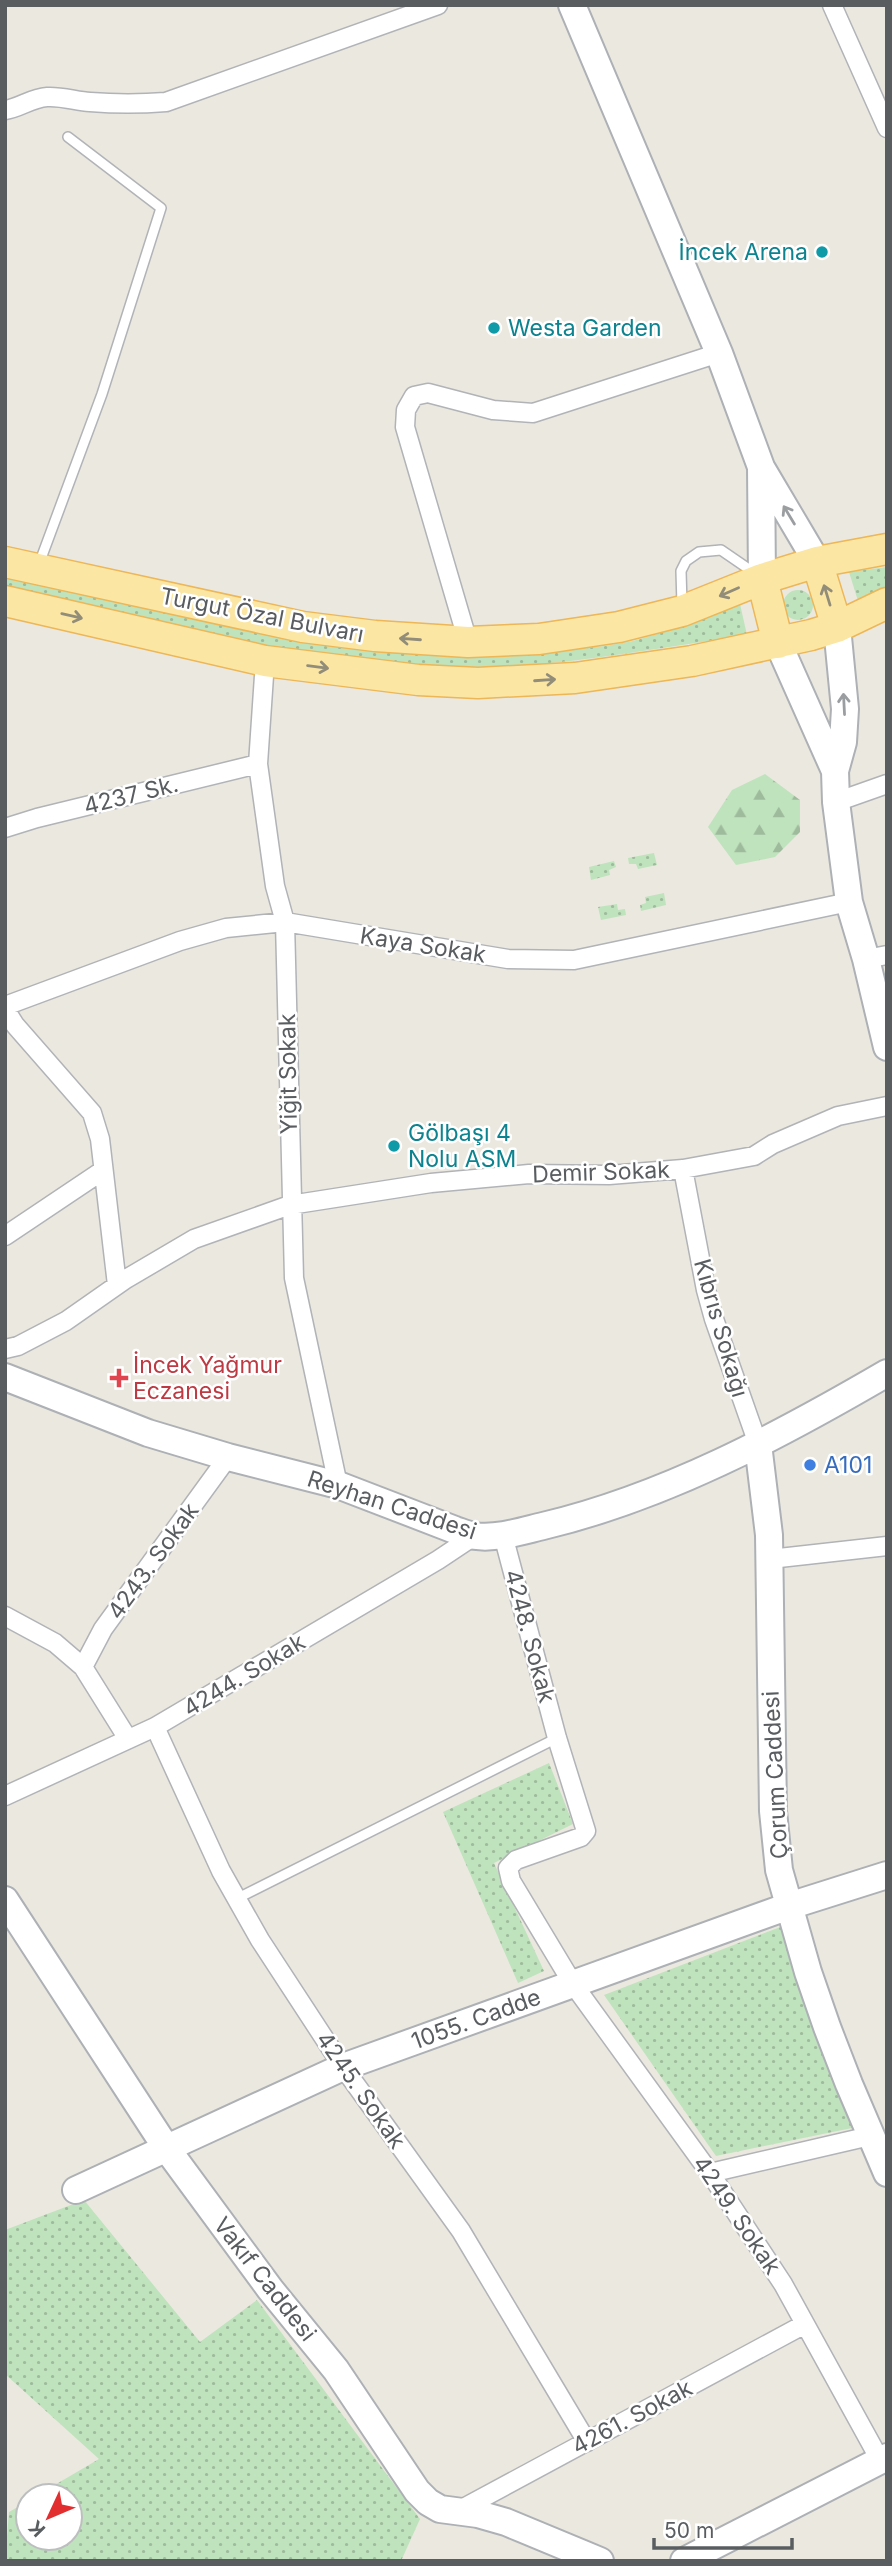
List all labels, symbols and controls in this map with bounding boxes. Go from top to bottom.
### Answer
place label: İncek Arena [679,238,808,266]
marker: İncek Arena [814,244,830,260]
place label: Westa Garden [508,314,662,342]
marker: Westa Garden [486,320,502,336]
one-way arrow [782,505,796,525]
street label: Turgut Özal Bulvarı [158,582,366,648]
one-way arrow [819,584,832,606]
one-way arrow [719,586,740,599]
one-way arrow [60,610,83,623]
one-way arrow [399,632,422,645]
one-way arrow [306,661,329,674]
one-way arrow [533,673,556,686]
one-way arrow [837,693,850,716]
street label: 4237 Sk. [81,770,181,820]
street label: Kaya Sokak [358,921,488,969]
street label: Yiğit Sokak [273,1013,303,1135]
place label: Gölbaşı 4 Nolu ASM [408,1119,516,1173]
marker: Gölbaşı 4 Nolu ASM [386,1138,402,1154]
street label: Demir Sokak [532,1156,671,1188]
street label: Kıbrıs Sokağı [688,1256,754,1400]
place label: İncek Yağmur Eczanesi [133,1351,282,1405]
marker: İncek Yağmur Eczanesi [111,1370,127,1386]
place label: A101 [824,1451,872,1479]
marker: A101 [802,1457,818,1473]
street label: Reyhan Caddesi [304,1464,480,1546]
street label: 4243. Sokak [101,1497,205,1625]
street label: 4248. Sokak [499,1566,561,1706]
street label: 4244. Sokak [178,1627,310,1722]
street label: Çorum Caddesi [757,1690,793,1860]
street label: 1055. Cadde [407,1983,545,2055]
street label: 4245. Sokak [310,2026,412,2154]
street label: 4249. Sokak [687,2150,787,2280]
street label: Vakıf Caddesi [208,2211,322,2347]
street label: 4261. Sokak [567,2373,697,2460]
north arrow [14,2482,84,2552]
scale bar [654,2506,792,2550]
text: K [24,2515,50,2541]
text: 50 m [664,2518,714,2543]

